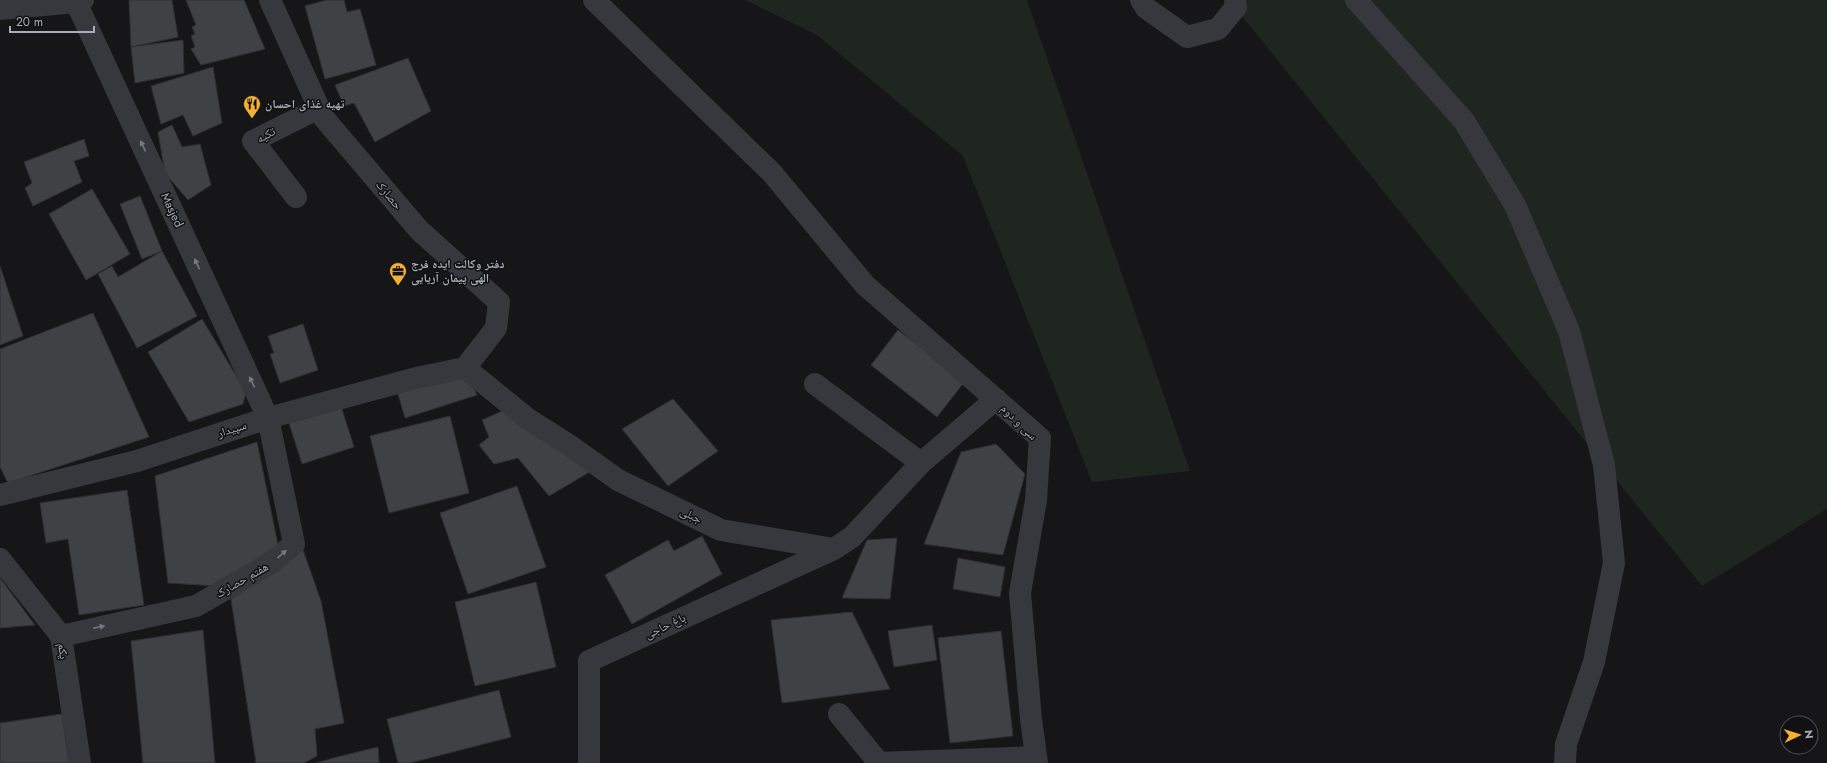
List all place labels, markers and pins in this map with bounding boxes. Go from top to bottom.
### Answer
restaurant icon: تهیه غذای احسان [242,94,262,119]
place label: تهیه غذای احسان [265,95,345,113]
place label: دفتر وکالت ایده فرج الهی پیمان آریایی [411,255,505,287]
office icon: دفتر وکالت ایده فرج الهی پیمان آریایی [388,261,408,286]

